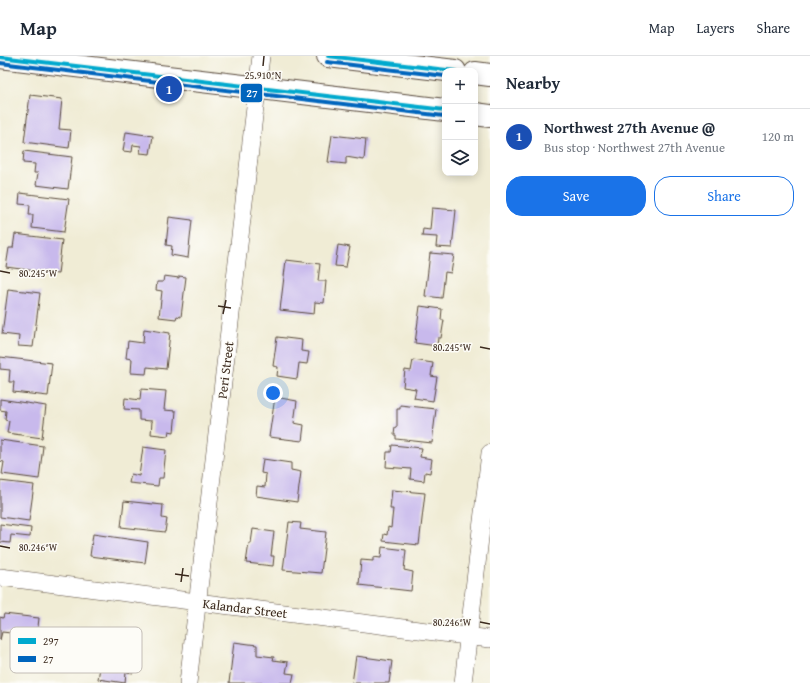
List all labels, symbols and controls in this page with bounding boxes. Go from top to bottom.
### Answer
text: Map [20,14,57,42]
text: Map [649,18,675,38]
text: Layers [697,18,735,38]
text: Share [757,18,790,38]
text: 25.910°N [245,68,282,83]
map controls [442,68,478,176]
button: + [442,68,478,104]
text: Nearby [506,70,560,95]
pin: 1 [156,74,182,104]
line badge: 27 [240,83,263,103]
text: 27 [246,85,258,101]
button: − [442,104,478,140]
text: Northwest 27th Avenue @ [544,117,715,138]
text: 1 [516,127,522,146]
text: 120 m [762,127,794,146]
text: Bus stop · Northwest 27th Avenue [544,138,725,157]
button: layers [442,140,478,176]
button: Save [506,176,646,216]
button: Share [654,176,794,216]
text: 80.245°W [19,266,58,281]
street label: Peri Street [213,340,238,400]
text: 80.245°W [433,340,472,355]
your location [263,383,283,403]
text: 80.246°W [19,540,58,555]
street label: Kalandar Street [202,594,289,623]
text: 80.246°W [433,615,472,630]
legend [10,627,142,673]
text: 297 [43,633,59,649]
text: 27 [43,651,54,667]

